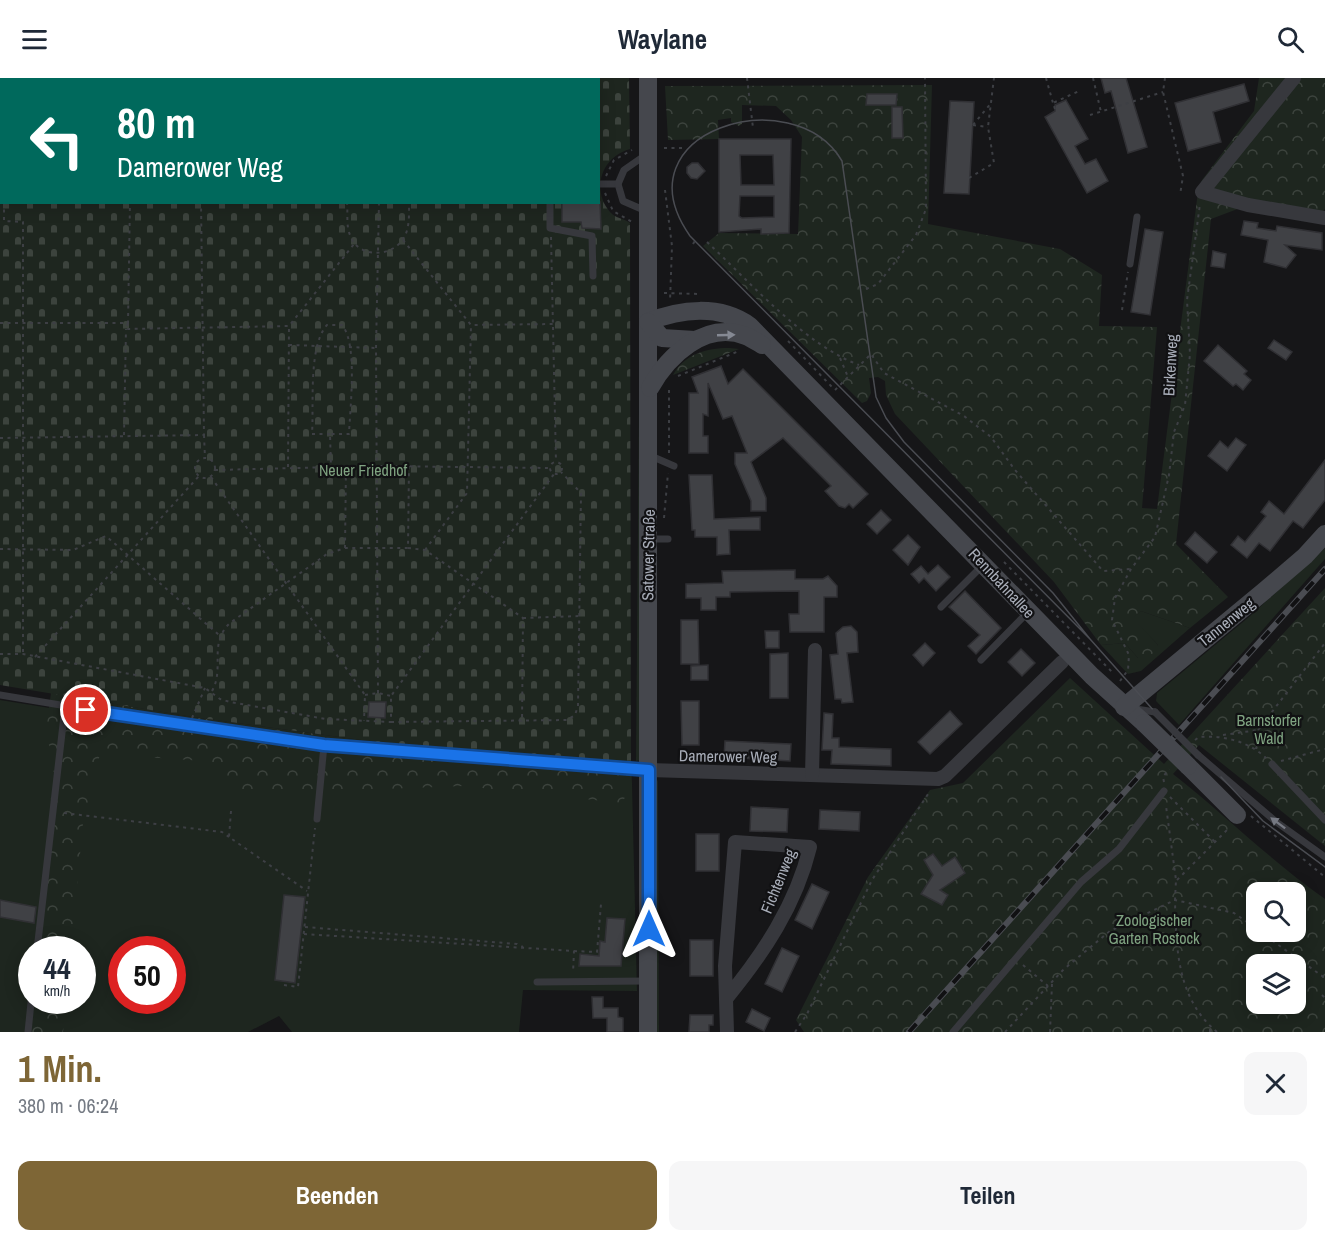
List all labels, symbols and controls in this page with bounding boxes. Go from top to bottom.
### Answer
text: Waylane [618,21,707,57]
icon: menu [18,23,51,56]
icon: search [1274,23,1307,56]
text: 80 m [117,95,196,151]
icon: left [18,102,96,180]
text: Damerower Weg [117,149,283,185]
one-way arrow [717,330,736,339]
street label: Birkenweg [1157,333,1183,397]
park label: Neuer Friedhof [319,459,407,481]
street label: Satower Straße [636,509,660,601]
street label: Rennbahnallee [964,543,1040,623]
street label: Tannenweg [1193,592,1260,652]
pin [60,684,111,735]
icon: arrive [69,693,102,726]
park label: Barnstorfer Wald [1237,709,1302,749]
street label: Damerower Weg [679,744,778,768]
one-way arrow [1270,817,1285,829]
street label: Fichtenweg [755,845,801,917]
map controls [1246,882,1306,1014]
button: search [1246,882,1306,942]
position arrow [617,897,681,961]
park label: Zoologischer Garten Rostock [1108,909,1200,949]
speed limit sign: 50 [108,936,186,1014]
text: 44 [43,948,71,988]
button: layers [1246,954,1306,1014]
text: km/h [44,980,70,1001]
text: 1 Min. [18,1045,102,1093]
button: close [1244,1052,1307,1115]
text: 380 m · 06:24 [18,1092,118,1119]
button: Beenden [18,1161,657,1230]
button: Teilen [669,1161,1307,1230]

